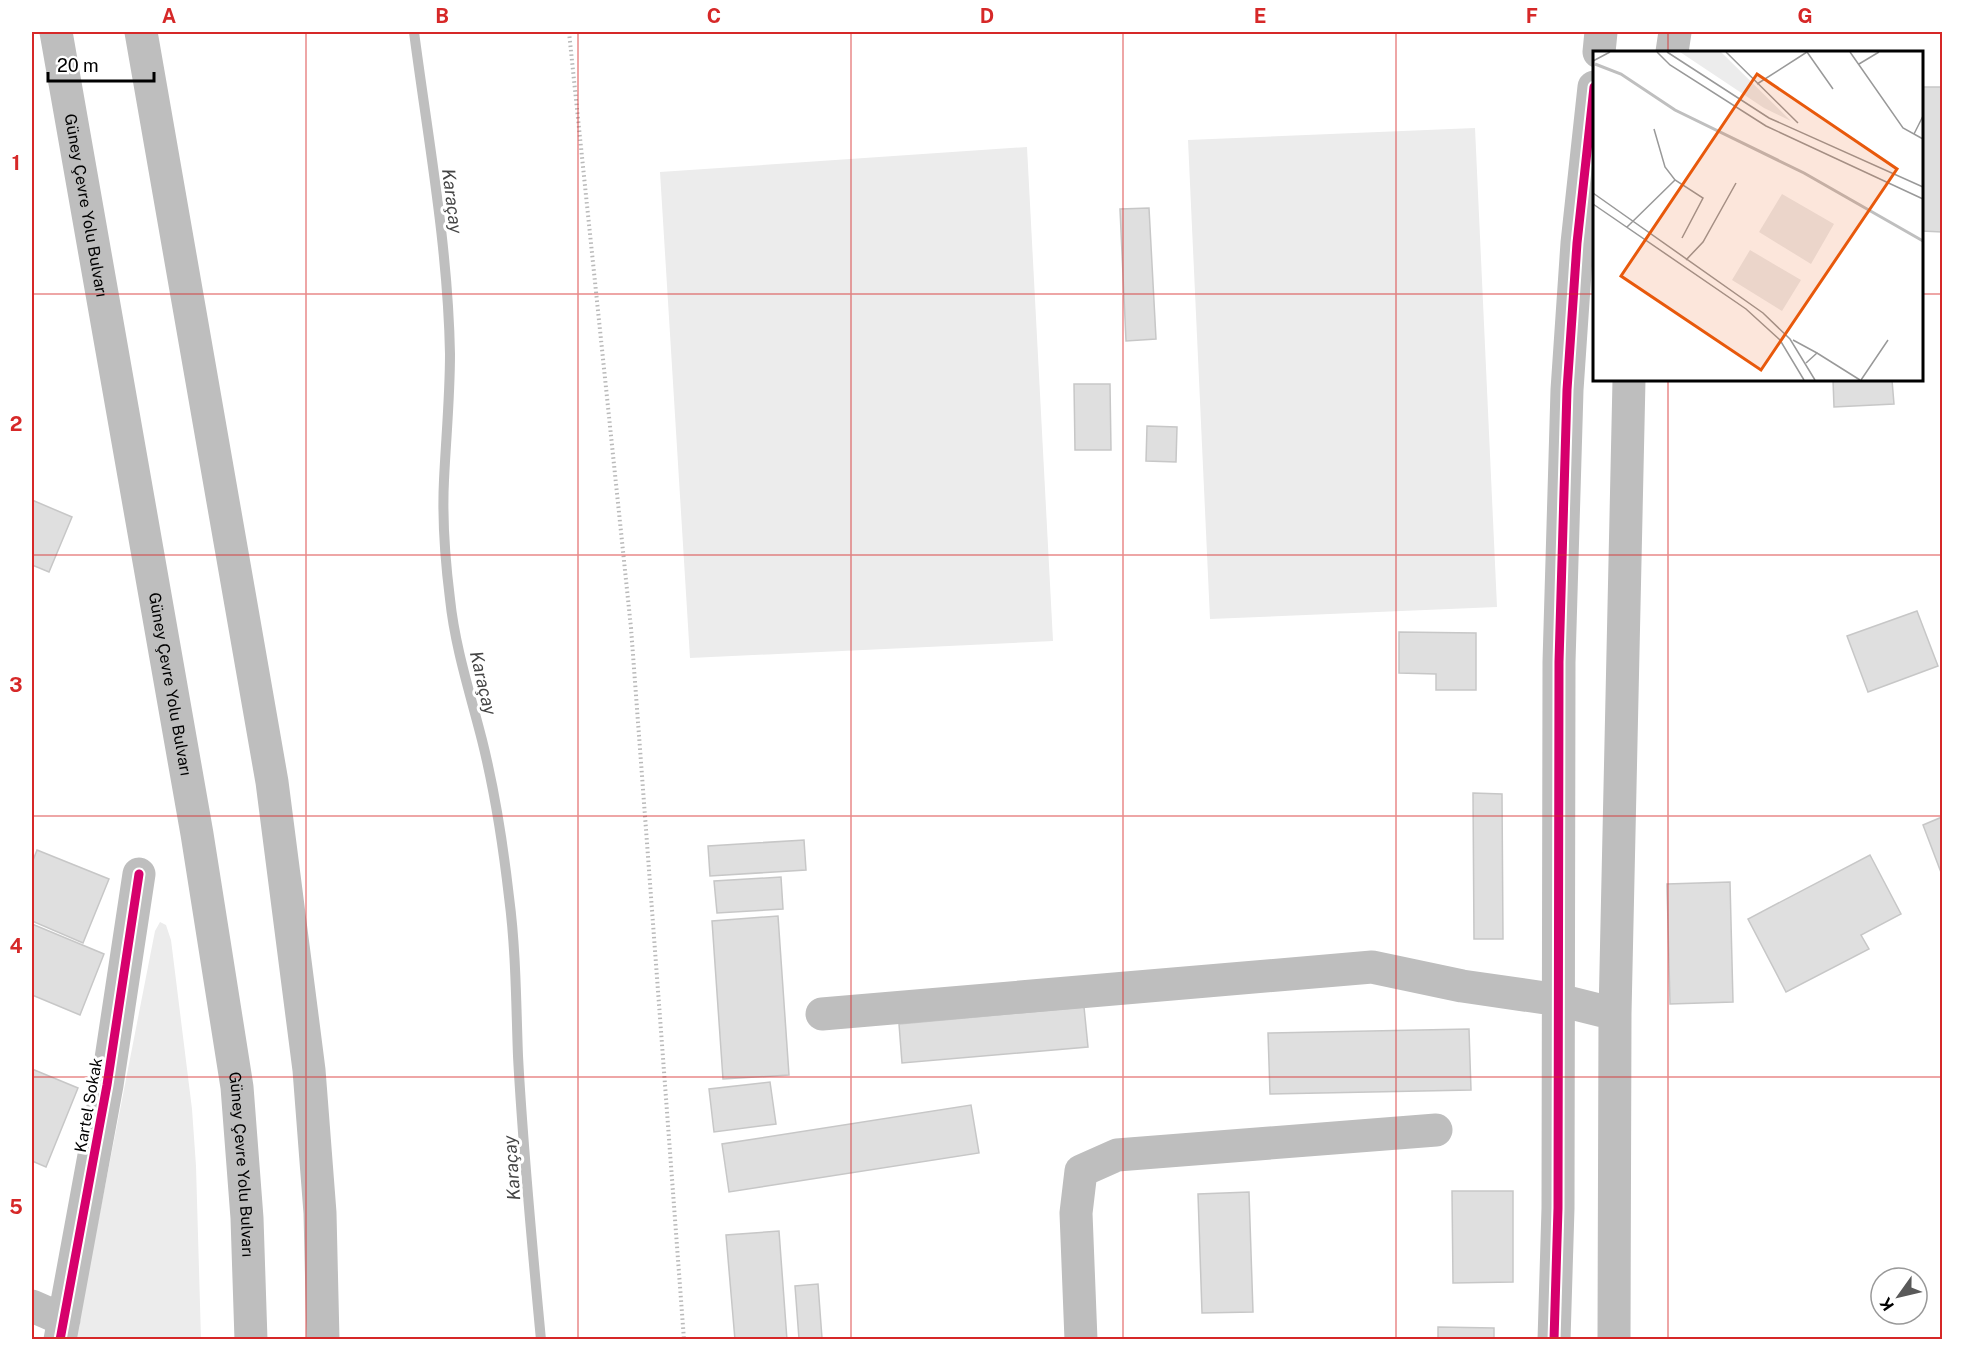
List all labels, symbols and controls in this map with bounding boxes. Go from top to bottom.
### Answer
text: A [162,4,176,28]
text: B [435,4,449,28]
text: C [707,4,721,28]
text: D [980,4,994,28]
text: E [1254,4,1266,28]
text: F [1526,4,1538,28]
text: G [1797,4,1813,28]
scale bar [48,45,154,83]
inset map [1593,51,1923,381]
text: 20 m [57,55,99,76]
street label: Güney Çevre Yolu Bulvarı [61,112,111,299]
text: 1 [12,151,20,175]
water label: Karaçay [438,167,467,235]
text: 2 [10,412,22,436]
street label: Güney Çevre Yolu Bulvarı [145,591,196,777]
water label: Karaçay [466,649,501,718]
text: 3 [9,673,23,697]
text: 4 [9,934,23,958]
street label: Kartel Sokak [71,1056,106,1154]
street label: Güney Çevre Yolu Bulvarı [225,1070,257,1257]
water label: Karaçay [499,1134,524,1201]
text: 5 [9,1195,23,1219]
north arrow [1869,1266,1929,1326]
text: K [1876,1294,1898,1314]

